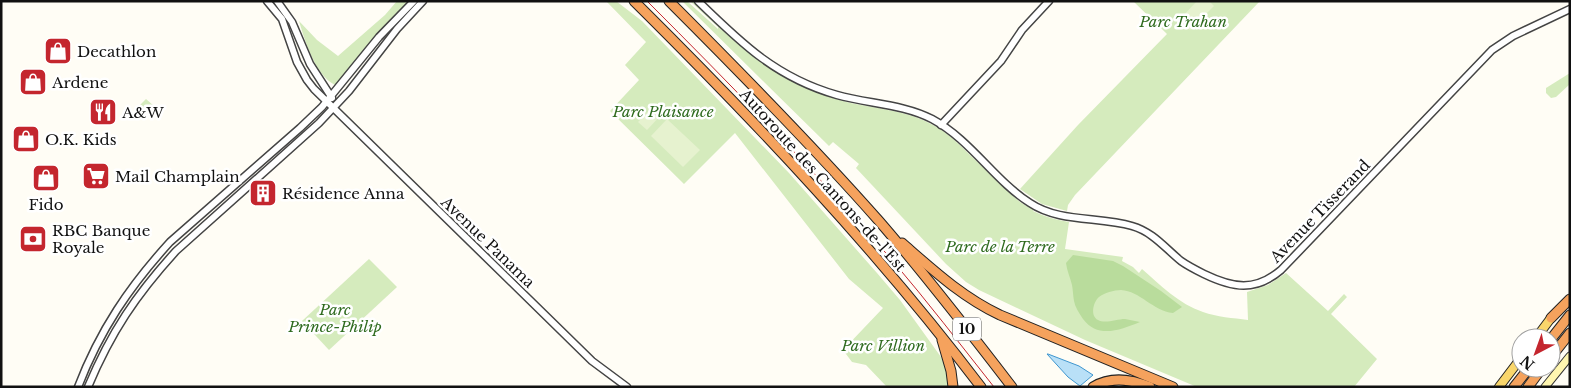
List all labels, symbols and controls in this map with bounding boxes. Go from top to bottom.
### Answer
park label: Parc Trahan [1138,12,1227,31]
shop icon: Decathlon [43,36,73,66]
place label: Decathlon [77,42,156,61]
shop icon: Ardene [18,67,48,97]
place label: Ardene [51,73,108,92]
street label: Autoroute des Cantons-de-l'Est [735,84,910,276]
restaurant icon: A&W [88,97,118,127]
park label: Parc Plaisance [611,102,714,121]
place label: A&W [121,103,164,122]
shop icon: O.K. Kids [11,124,41,154]
place label: O.K. Kids [45,130,117,149]
street label: Avenue Tisserand [1265,156,1374,267]
supermarket icon: Mail Champlain [81,161,111,191]
shop icon: Fido [31,163,61,193]
place label: Mail Champlain [115,167,240,186]
building icon: Résidence Anna [248,178,278,208]
place label: Résidence Anna [282,184,405,203]
street label: Avenue Panama [436,192,539,292]
place label: Fido [28,195,64,214]
place label: RBC Banque Royale [52,221,150,257]
bank icon: RBC Banque Royale [18,224,48,254]
park label: Parc de la Terre [944,237,1055,256]
park label: Parc Prince-Philip [287,300,382,336]
road number: 10 [953,318,981,340]
north arrow [1511,328,1561,378]
park label: Parc Villion [840,336,925,355]
text: N [1517,352,1538,374]

